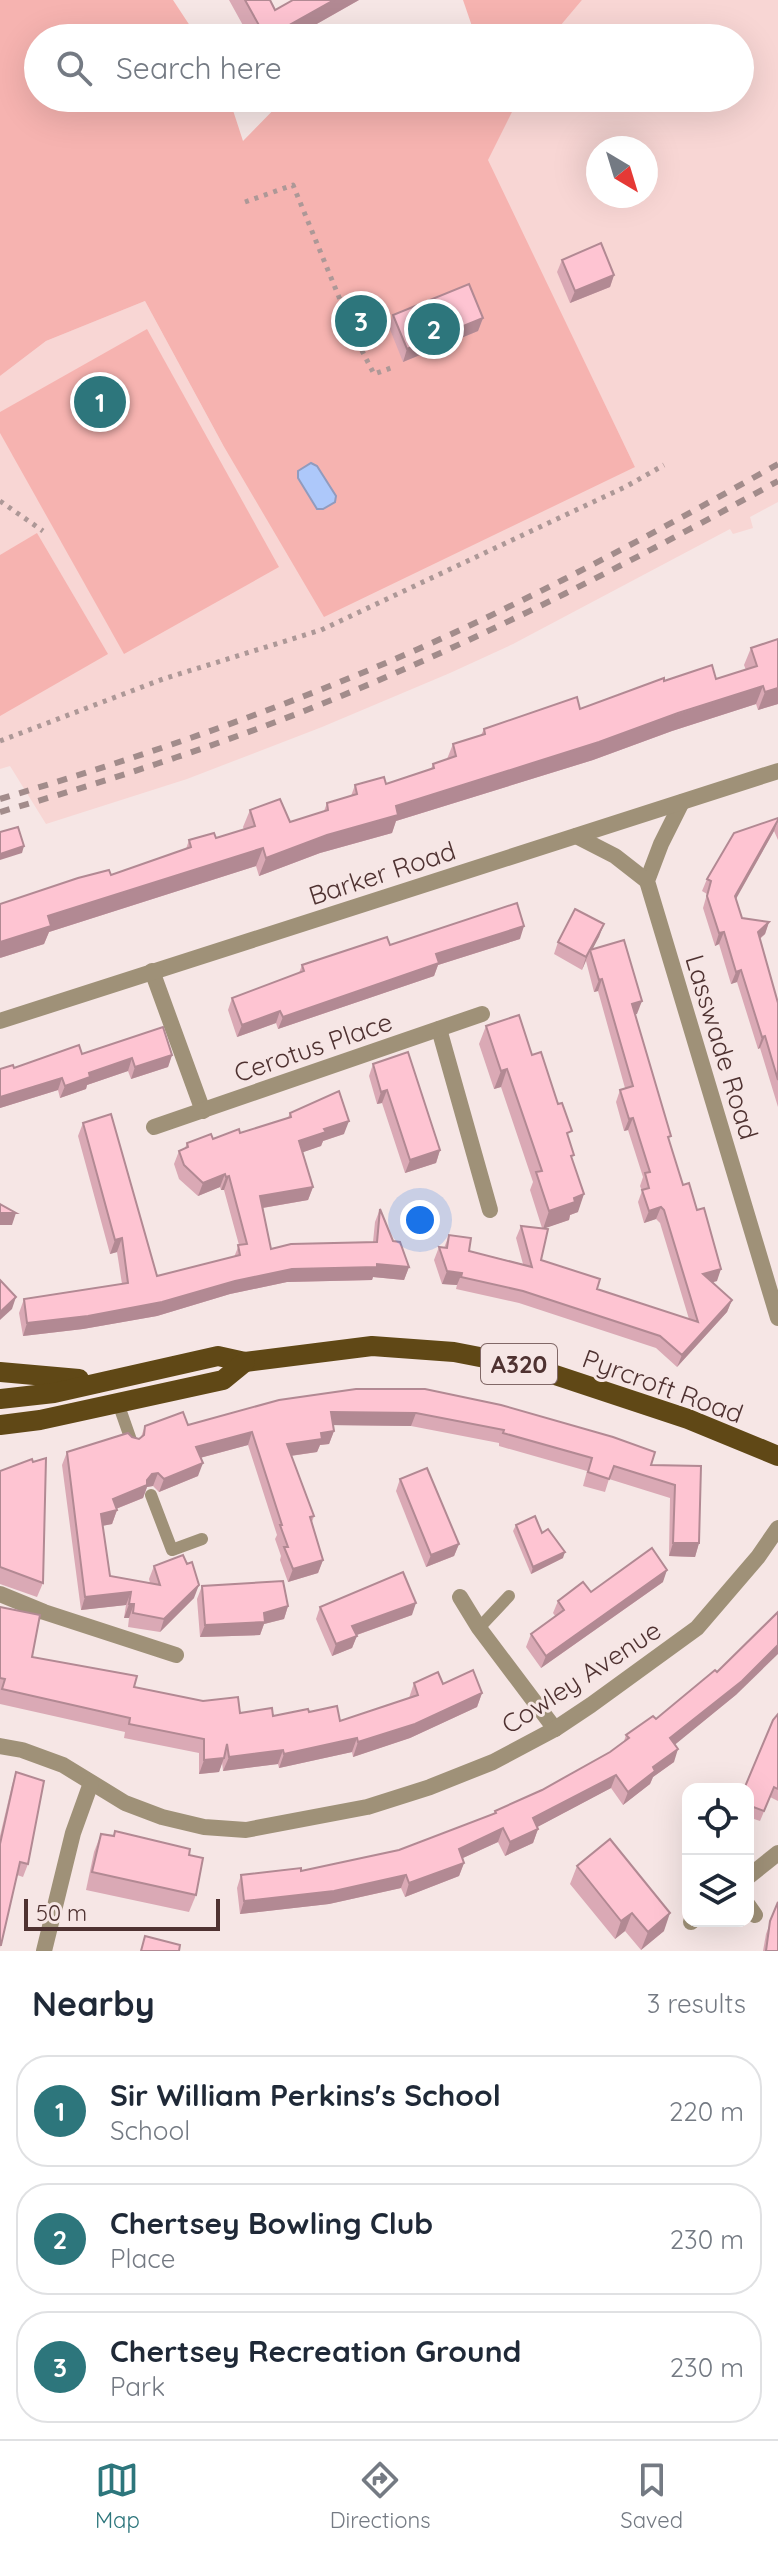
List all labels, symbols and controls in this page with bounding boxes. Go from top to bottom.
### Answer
search box [24,24,754,112]
icon: search [52,46,96,90]
text: Search here [116,49,282,87]
north arrow [586,136,658,208]
pin: 3 [335,291,387,351]
pin: 2 [408,299,460,359]
pin: 1 [74,372,126,432]
street label: Barker Road [304,834,460,912]
street label: Lasswade Road [678,951,766,1143]
street label: Cerotus Place [230,1005,396,1089]
your location [400,1200,440,1240]
street label: Pyrcroft Road [578,1342,748,1430]
road number: A320 [481,1344,557,1384]
street label: Cowley Avenue [495,1613,667,1741]
map controls [682,1783,754,1927]
button: locate [682,1783,754,1855]
button: layers [682,1855,754,1927]
scale bar [24,1895,220,1931]
text: 50 m [36,1899,87,1927]
text: Nearby [32,1982,155,2025]
text: 3 results [647,1987,746,2020]
text: Sir William Perkins's School [110,2076,501,2114]
text: 1 [55,2095,65,2128]
text: 220 m [669,2095,744,2128]
text: School [110,2114,190,2147]
text: Chertsey Bowling Club [110,2204,433,2242]
text: 2 [53,2223,67,2256]
text: 230 m [670,2223,744,2256]
text: Place [110,2242,175,2275]
text: Chertsey Recreation Ground [110,2332,521,2370]
text: 3 [53,2351,67,2384]
text: 230 m [670,2351,744,2384]
text: Park [110,2370,165,2403]
tab: Map [95,2458,140,2534]
tab: Directions [330,2458,430,2534]
tab: Saved [620,2458,683,2534]

